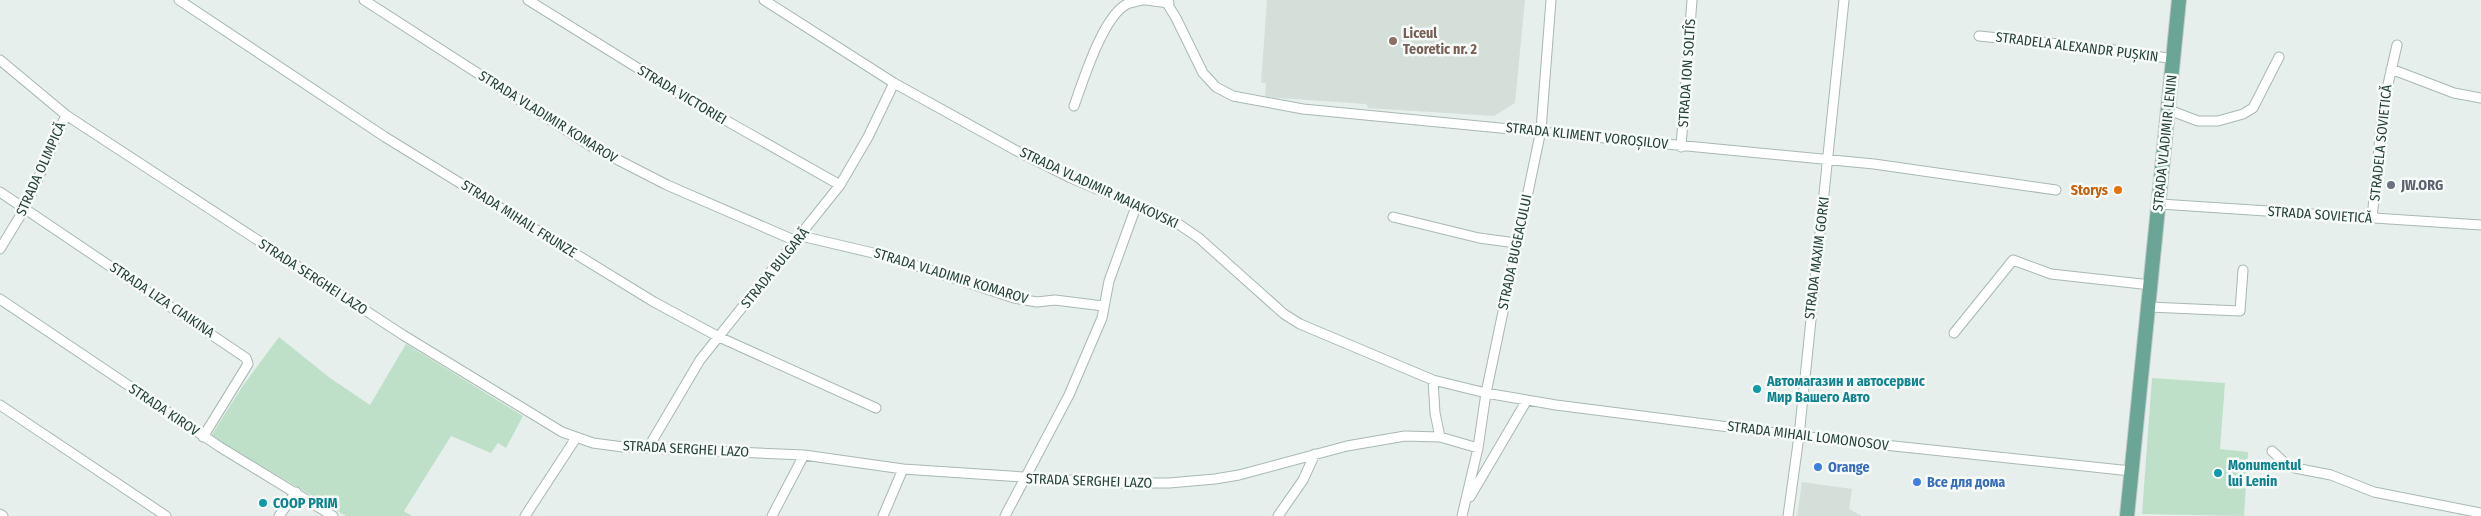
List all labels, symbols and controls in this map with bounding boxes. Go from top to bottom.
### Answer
street label: STRADA ION SOLTÎS [1674,18,1699,128]
place label: Liceul Teoretic nr. 2 [1403,25,1478,58]
street label: STRADELA ALEXANDR PUȘKIN [1995,29,2159,66]
marker: Liceul Teoretic nr. 2 [1387,35,1399,47]
street label: STRADA VICTORIEI [634,62,730,128]
street label: STRADA VLADIMIR KOMAROV [475,67,621,167]
street label: STRADA VLADIMIR LENIN [2149,74,2181,212]
street label: STRADELA SOVIETICĂ [2366,83,2396,202]
street label: STRADA OLIMPICĂ [13,119,70,219]
street label: STRADA KLIMENT VOROȘILOV [1505,119,1670,154]
street label: STRADA VLADIMIR MAIAKOVSKI [1017,144,1181,232]
street label: STRADA MIHAIL FRUNZE [458,177,580,262]
place label: JW.ORG [2400,177,2443,194]
marker: JW.ORG [2385,179,2397,191]
place label: Storys [2071,182,2108,199]
marker: Storys [2112,184,2124,196]
street label: STRADA BUGEACULUI [1494,193,1536,311]
street label: STRADA MAXIM GORKI [1801,196,1833,320]
street label: STRADA SOVIETICĂ [2267,203,2373,227]
street label: STRADA BULGARĂ [737,224,813,312]
street label: STRADA SERGHEI LAZO [255,235,371,319]
street label: STRADA VLADIMIR KOMAROV [872,244,1031,308]
street label: STRADA LIZA CIAIKINA [106,259,218,342]
place label: Автомагазин и автосервис Мир Вашего Авто [1766,373,1926,406]
street label: STRADA KIROV [126,380,203,440]
marker: Автомагазин и автосервис Мир Вашего Авто [1751,383,1763,395]
street label: STRADA MIHAIL LOMONOSOV [1726,418,1890,454]
street label: STRADA SERGHEI LAZO [622,437,750,461]
place label: Monumentul lui Lenin [2228,457,2301,490]
place label: Orange [1828,459,1870,476]
marker: Orange [1812,461,1824,473]
marker: Monumentul lui Lenin [2212,467,2224,479]
street label: STRADA SERGHEI LAZO [1026,470,1153,492]
place label: Все для дома [1927,474,2005,491]
marker: Все для дома [1911,476,1923,488]
place label: COOP PRIM [273,495,338,512]
marker: COOP PRIM [257,497,269,509]

